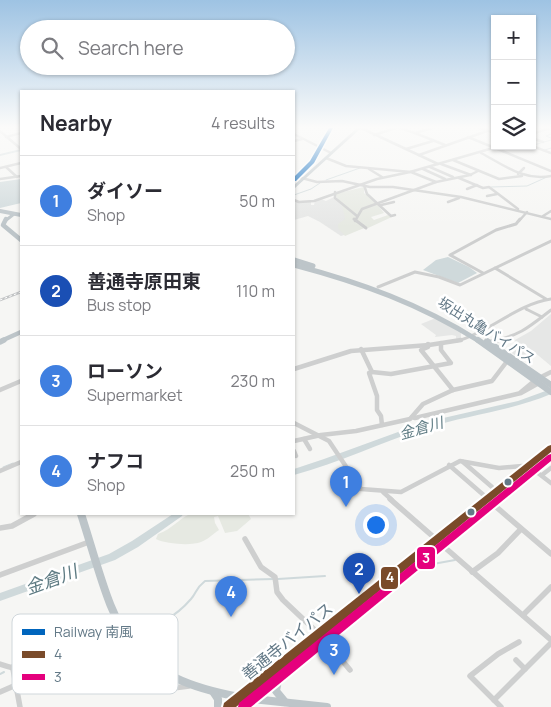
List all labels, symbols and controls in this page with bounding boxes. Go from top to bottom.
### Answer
map controls [491,15,536,150]
button: + [491,15,536,60]
search box [20,20,295,75]
icon: search [38,34,66,62]
text: Search here [78,35,184,61]
button: − [491,60,536,105]
button: layers [491,105,536,150]
text: Nearby [40,109,112,137]
text: 4 results [211,112,275,134]
text: ダイソー [87,178,163,204]
text: 1 [52,190,60,212]
text: 50 m [239,190,275,212]
text: Shop [87,204,125,226]
text: 善通寺原田東 [87,268,201,294]
text: 2 [51,280,61,302]
text: 110 m [236,280,275,302]
street label: 坂出丸亀バイパス [435,292,539,368]
text: Bus stop [87,294,151,316]
text: ローソン [87,358,163,384]
text: 3 [51,370,61,392]
text: 230 m [231,370,275,392]
text: Supermarket [87,384,183,406]
water label: 金倉川 [396,411,447,444]
text: ナフコ [87,448,144,474]
text: 4 [51,460,61,482]
text: 250 m [230,460,275,482]
pin: 1 [330,466,362,507]
text: Shop [87,474,125,496]
unlabelled marker [503,477,513,487]
unlabelled marker [466,507,476,517]
your location [363,512,389,538]
line badge: 3 [416,546,436,570]
text: 3 [422,548,430,567]
pin: 2 [343,553,375,594]
water label: 金倉川 [22,558,82,600]
line badge: 4 [380,566,399,590]
text: 4 [386,567,394,586]
pin: 4 [215,576,247,617]
street label: 善通寺バイパス [237,597,337,685]
legend [12,614,178,694]
text: Railway 南風 [54,622,133,641]
pin: 3 [318,634,350,675]
text: 4 [54,644,62,663]
text: 3 [54,667,62,686]

